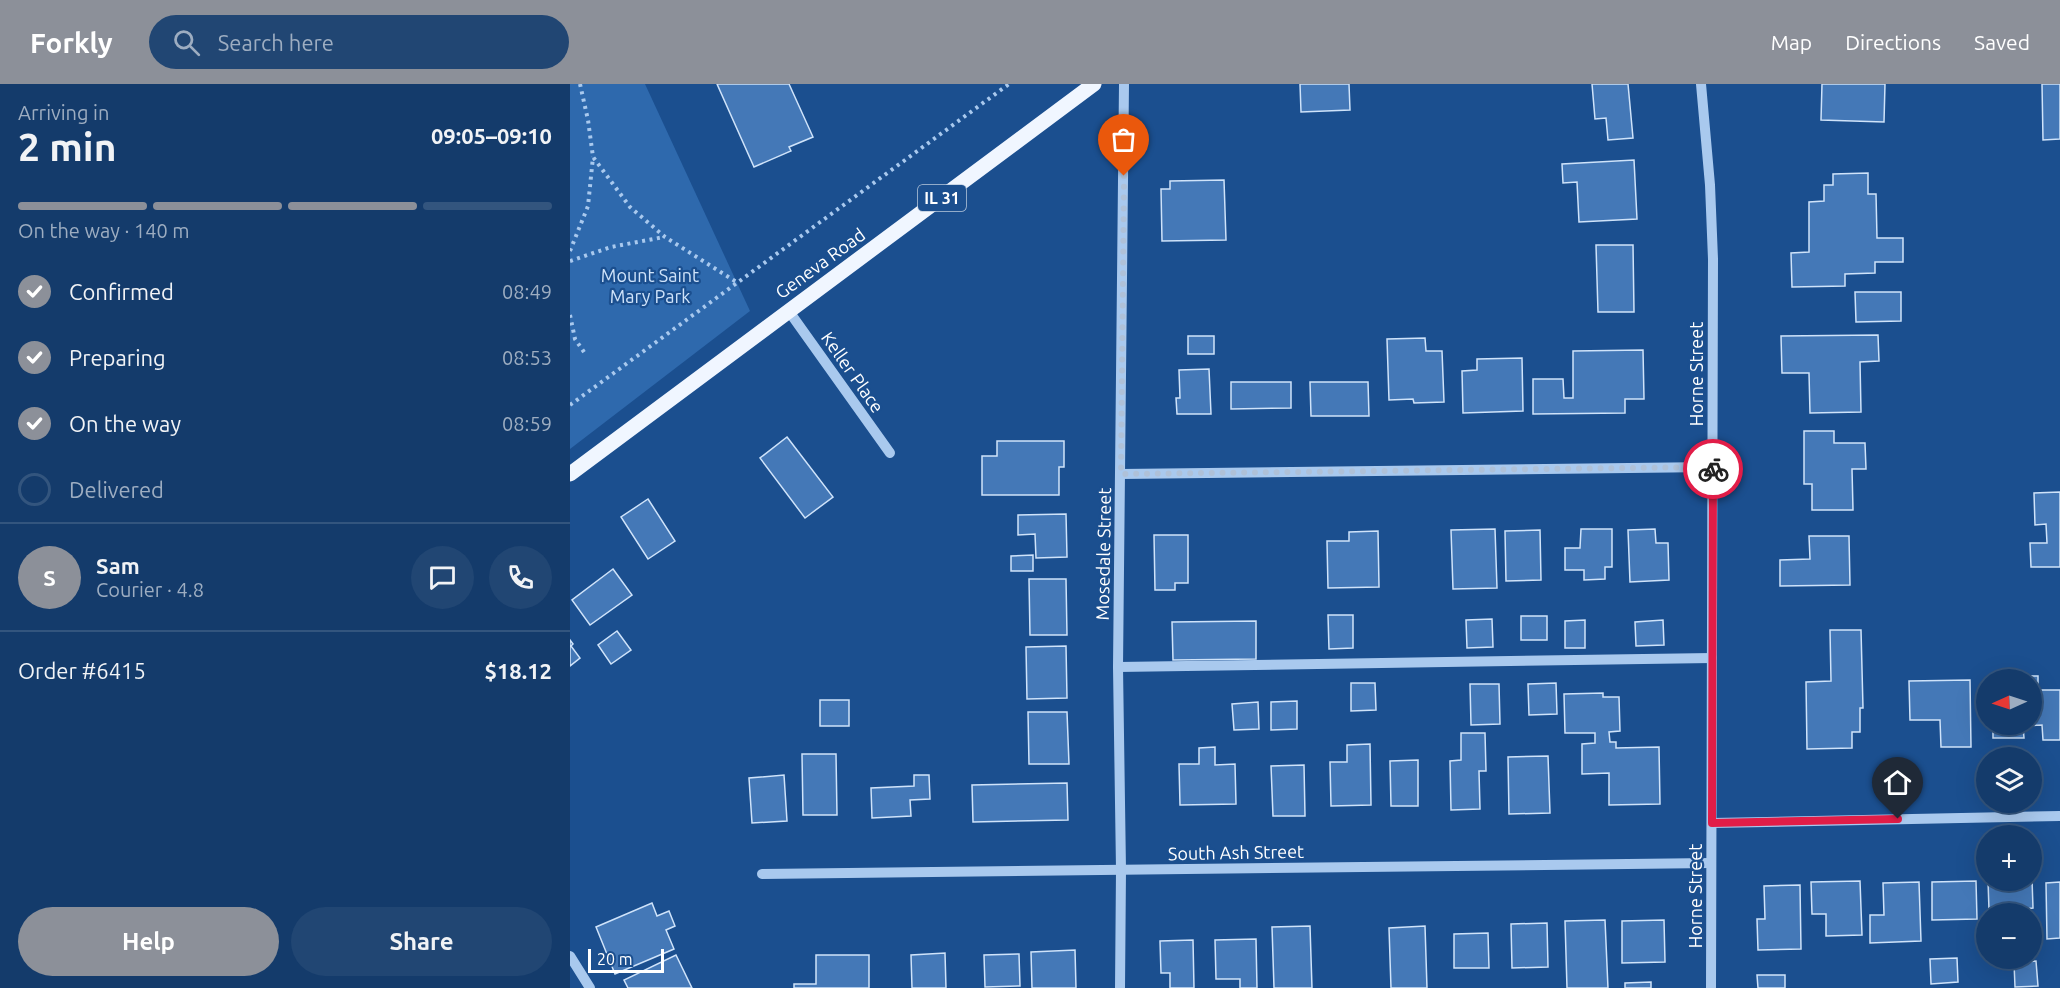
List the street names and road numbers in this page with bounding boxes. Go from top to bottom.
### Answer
road number: IL 31 [918,185,966,211]
street label: Geneva Road [771,224,869,302]
street label: Horne Street [1686,322,1706,426]
street label: Keller Place [818,328,888,416]
street label: Mosedale Street [1092,487,1114,621]
street label: South Ash Street [1168,841,1304,863]
street label: Horne Street [1685,844,1705,948]

